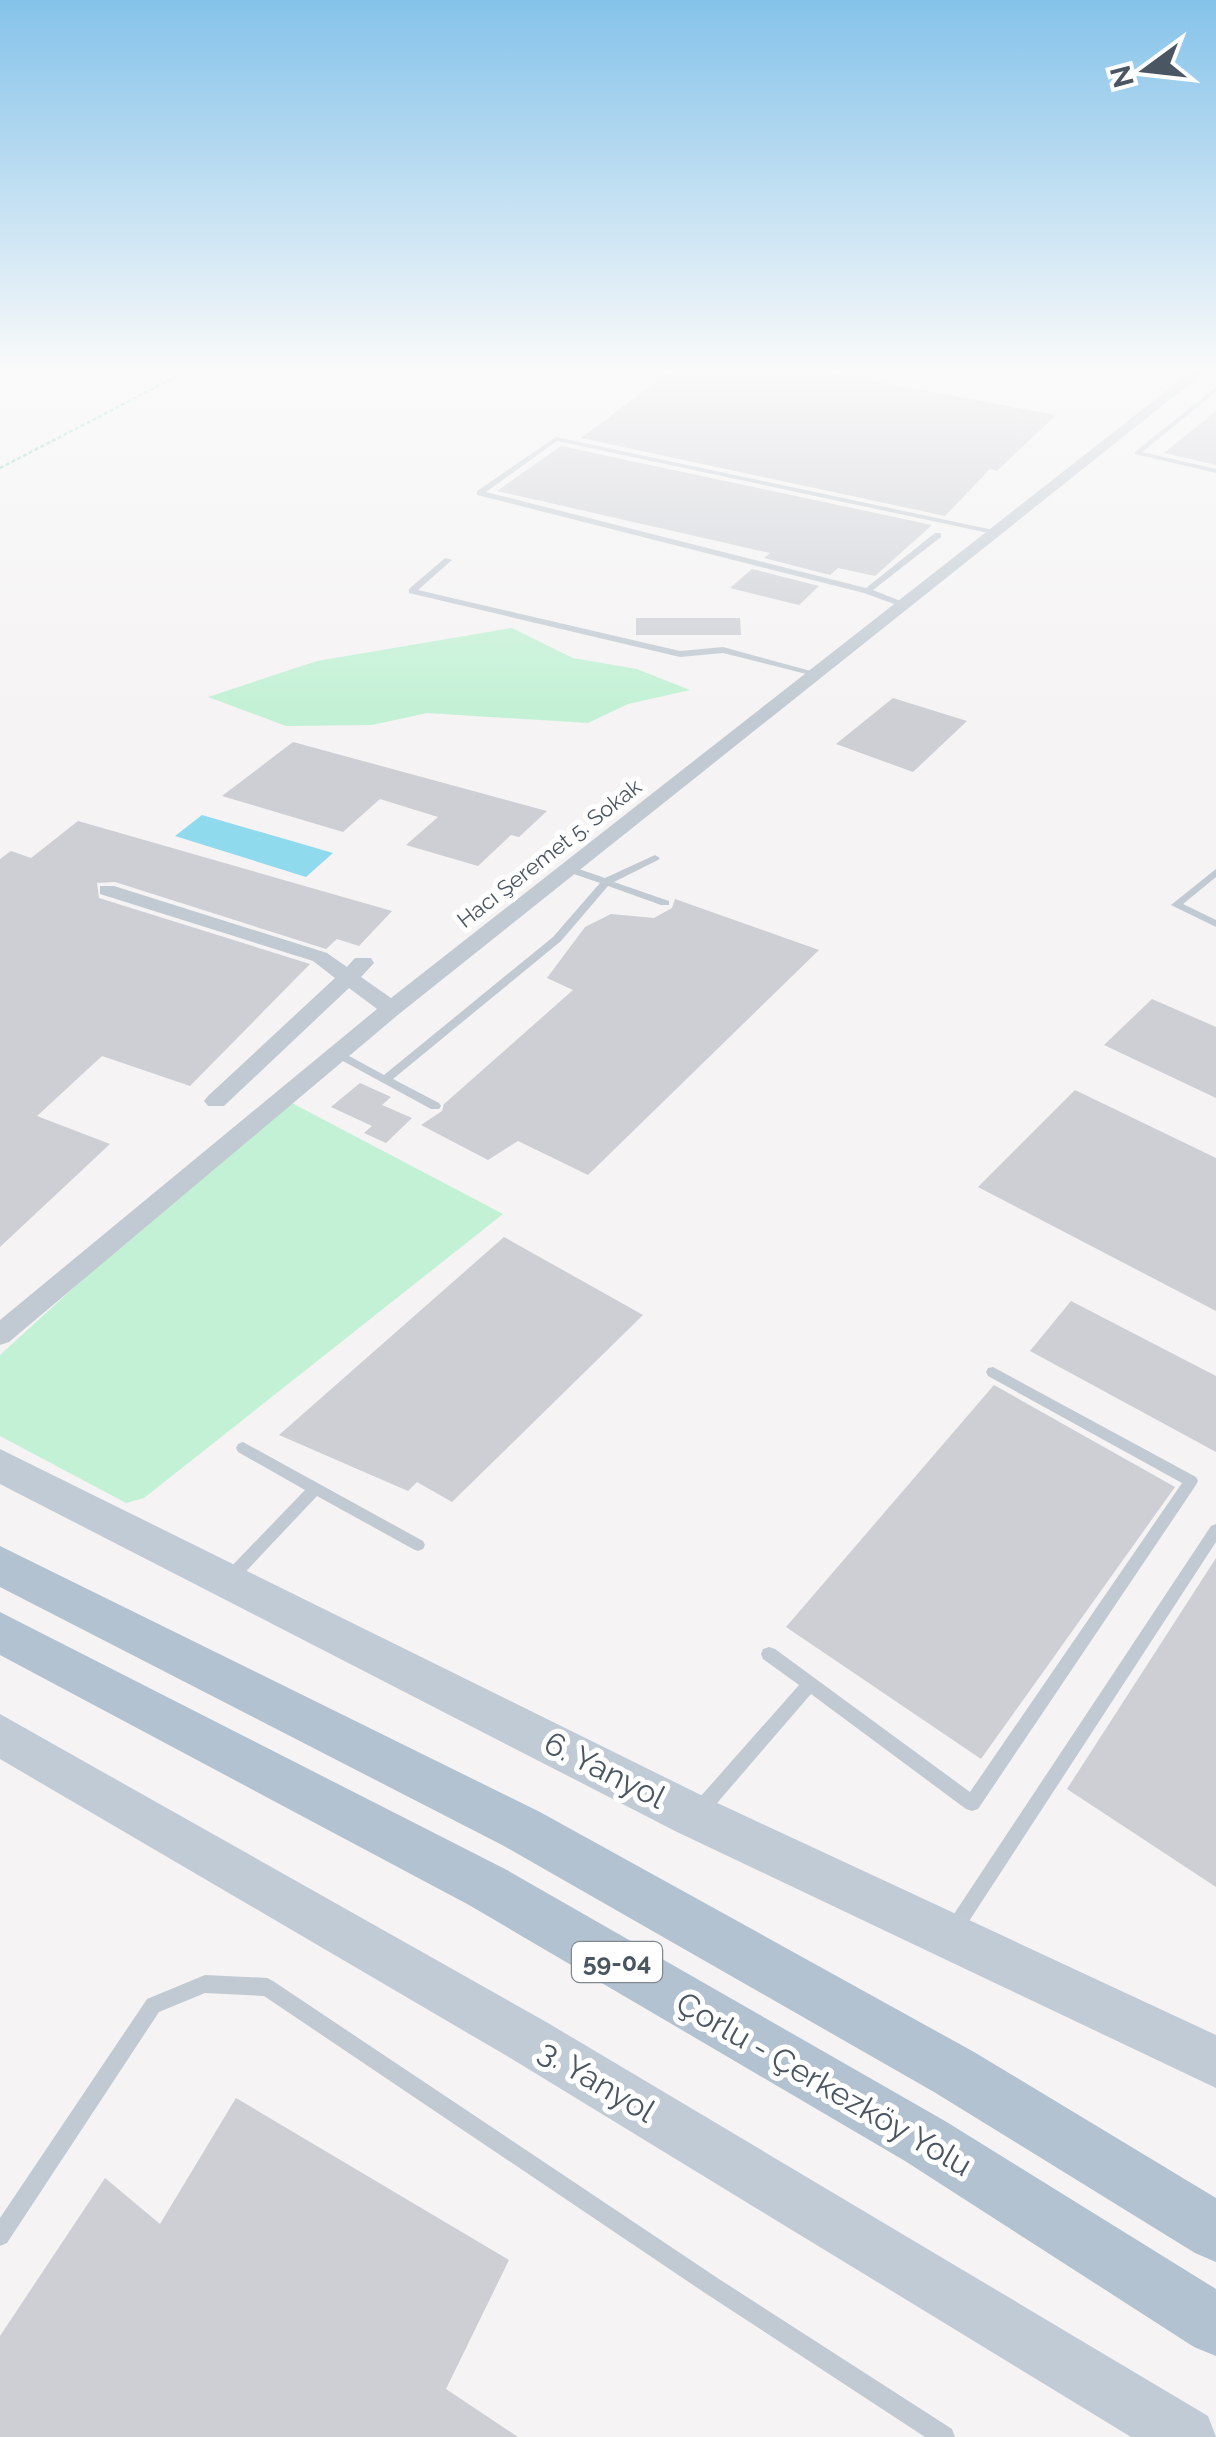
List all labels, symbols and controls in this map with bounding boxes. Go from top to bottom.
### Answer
north arrow [1096,20,1196,120]
text: N [1104,62,1141,91]
street label: Hacı Şeremet 5. Sokak [452,773,647,933]
street label: 6. Yanyol [539,1723,672,1816]
road number: 59-04 [572,1942,662,1982]
street label: Çorlu - Çerkezköy Yolu [670,1984,978,2183]
street label: 3. Yanyol [533,2032,662,2130]

